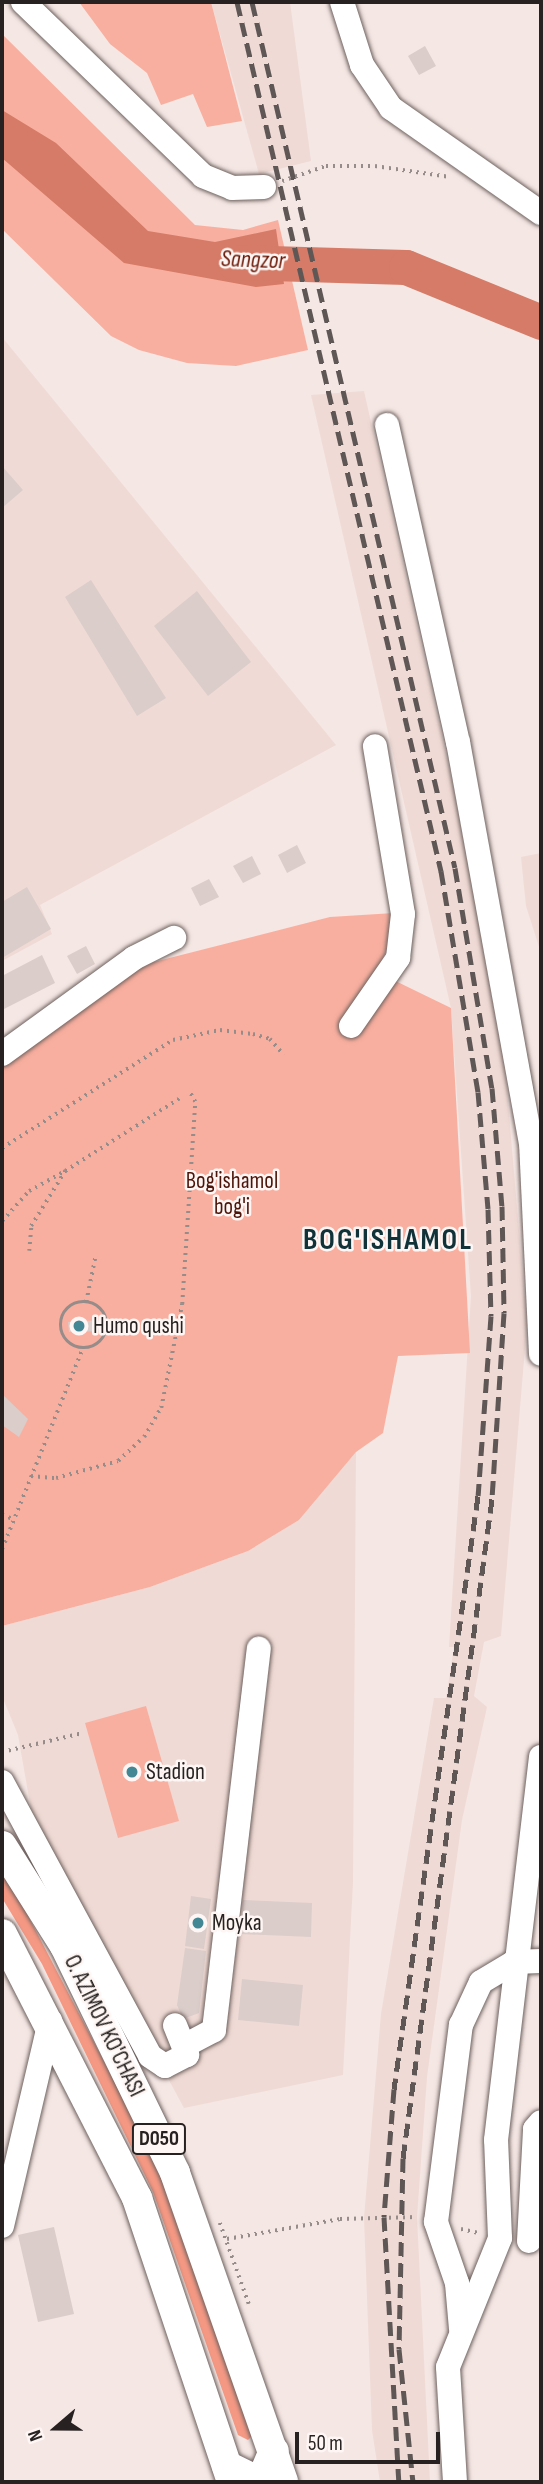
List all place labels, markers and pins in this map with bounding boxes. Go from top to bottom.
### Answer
place label: Humo qushi [93,1312,184,1340]
marker: Humo qushi [71,1318,87,1334]
place label: Stadion [146,1758,205,1786]
marker: Stadion [124,1764,140,1780]
place label: Moyka [212,1909,262,1937]
marker: Moyka [190,1915,206,1931]

